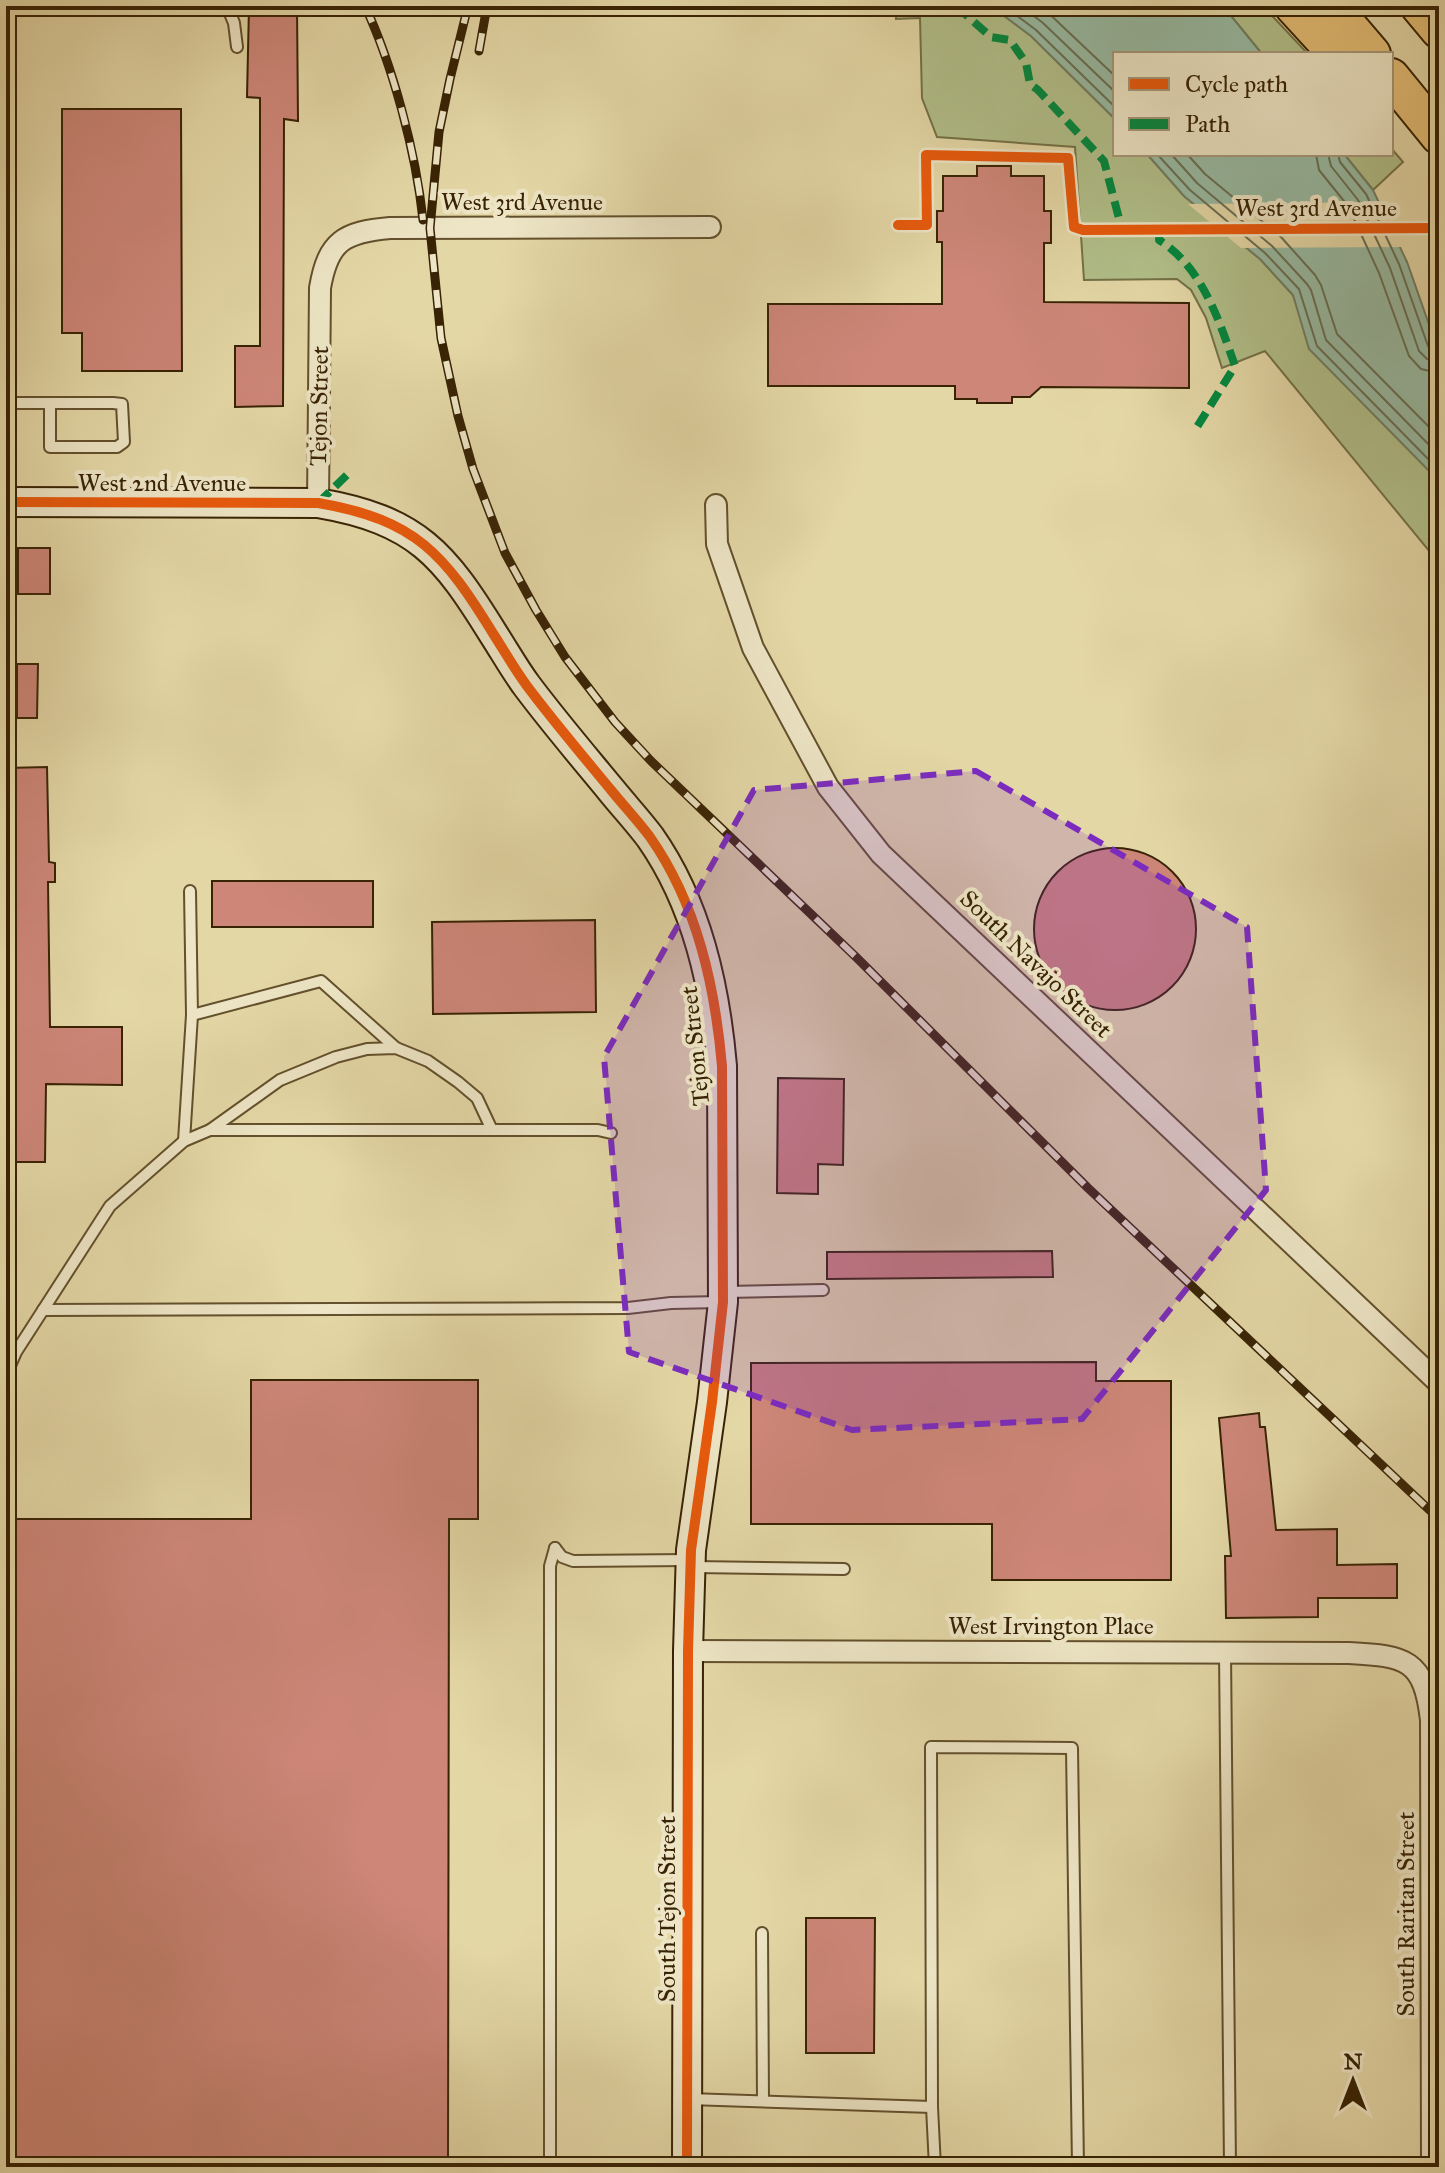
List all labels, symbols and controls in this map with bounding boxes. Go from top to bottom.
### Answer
legend [1113,52,1393,156]
text: Cycle path [1185,69,1288,99]
text: Path [1185,109,1230,139]
street label: West 3rd Avenue [441,187,603,217]
street label: West 3rd Avenue [1235,193,1397,223]
street label: Tejon Street [303,345,335,466]
street label: West 2nd Avenue [78,468,246,498]
street label: South Navajo Street [954,884,1119,1045]
street label: Tejon Street [674,984,716,1107]
street label: West Irvington Place [948,1611,1154,1641]
street label: South Raritan Street [1391,1811,1421,2016]
street label: South Tejon Street [652,1815,682,2002]
north arrow [1313,2041,1393,2121]
text: N [1344,2048,1363,2075]

